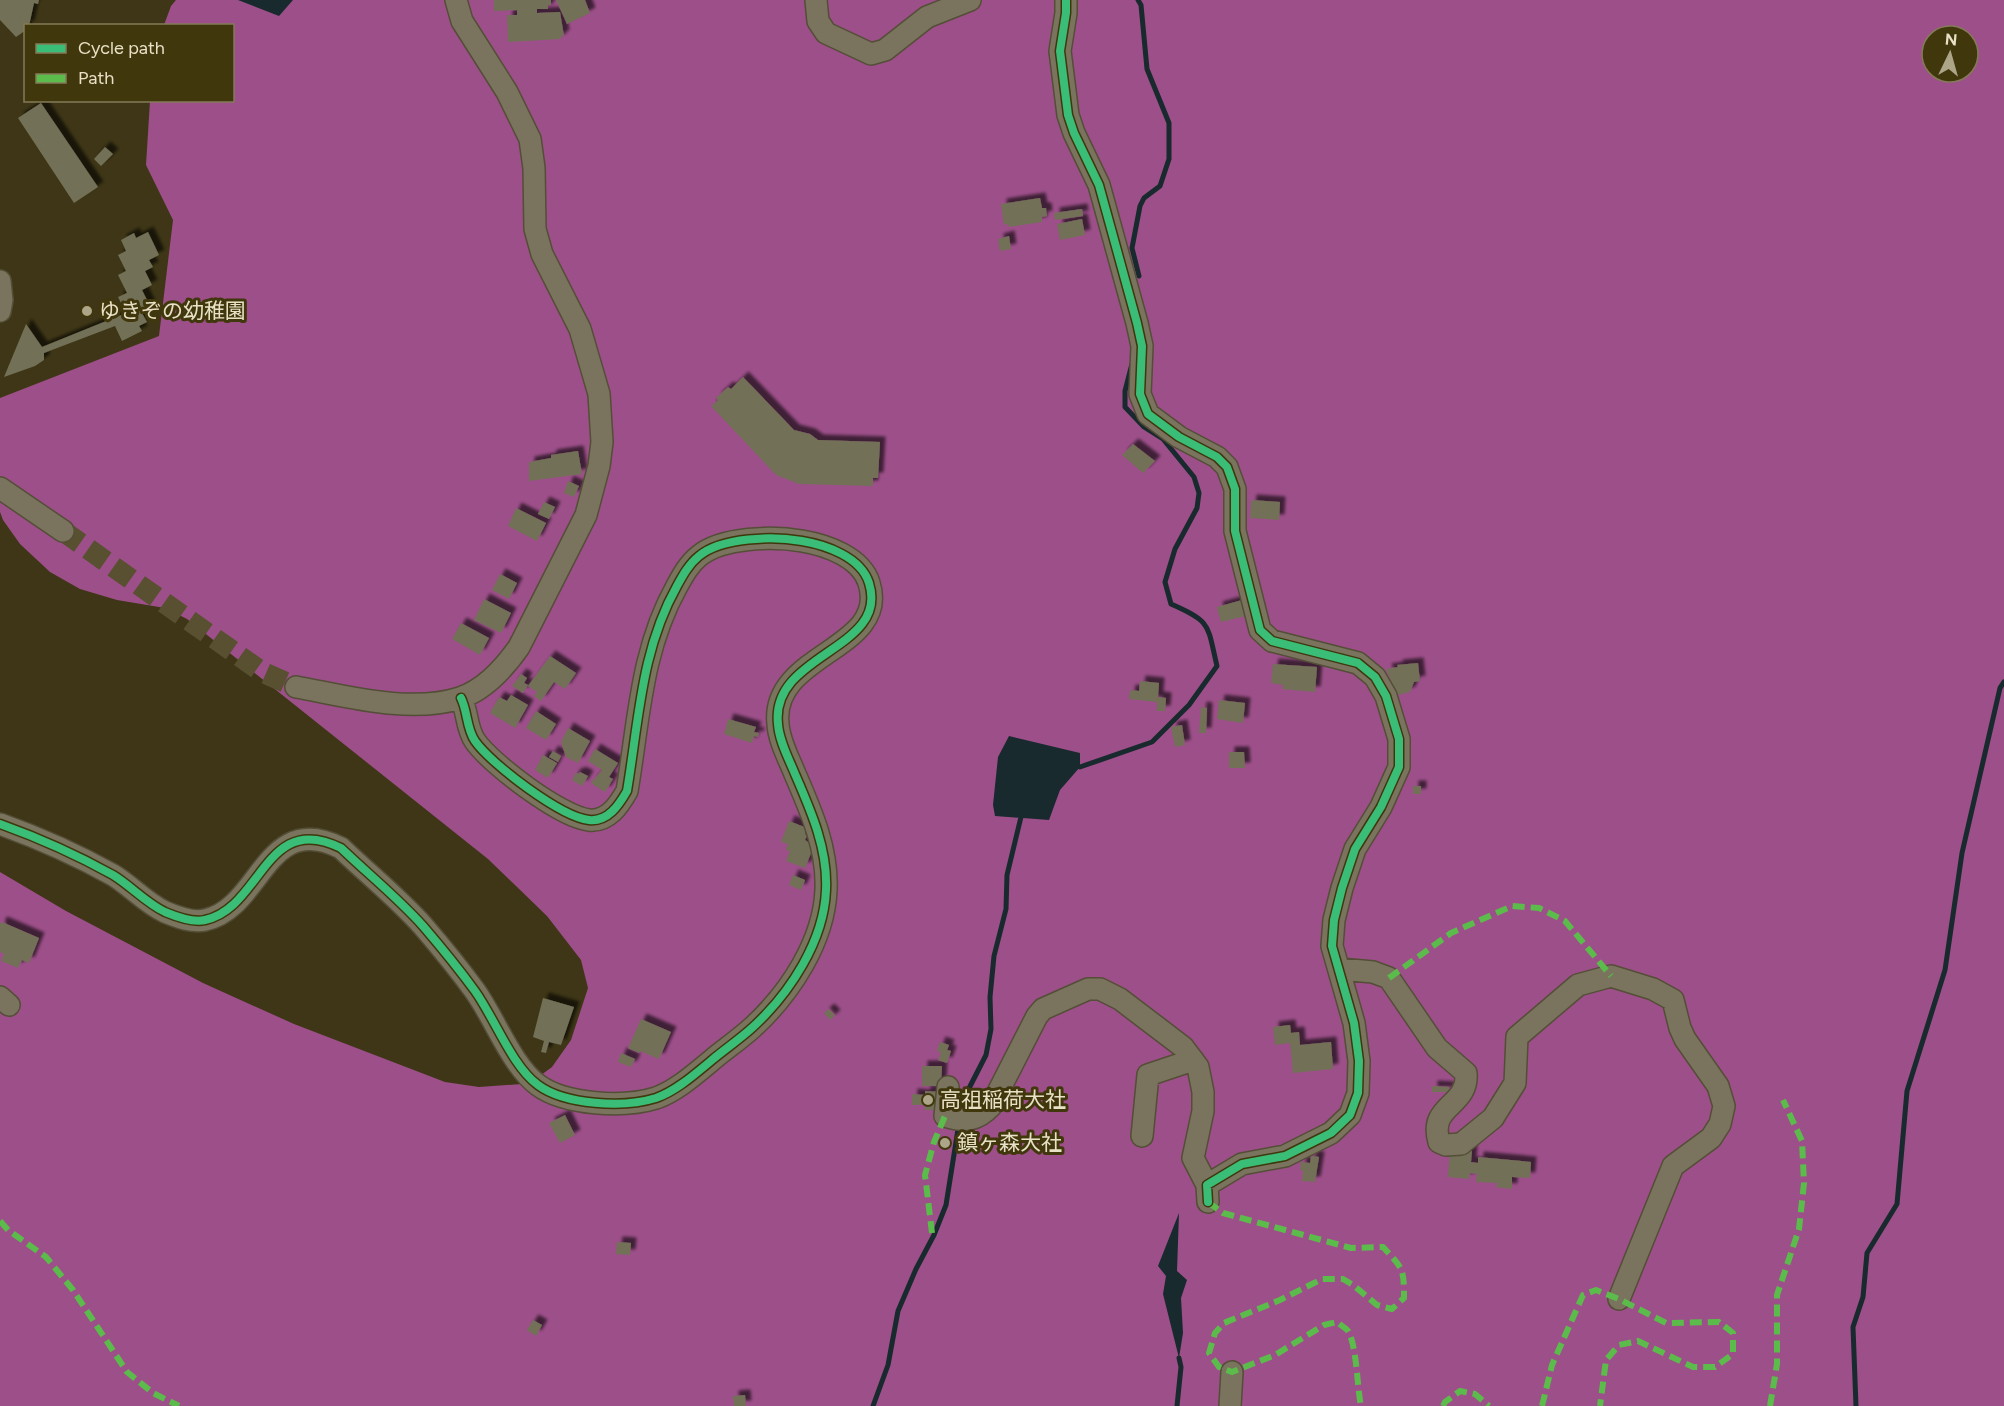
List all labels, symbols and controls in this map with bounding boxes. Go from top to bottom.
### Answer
legend [24,24,234,102]
north arrow [1920,24,1980,84]
text: N [1944,30,1958,50]
text: Cycle path [78,37,165,59]
text: Path [78,67,114,89]
place label: ゆきぞの幼稚園 [99,298,246,323]
marker: ゆきぞの幼稚園 [80,304,94,318]
place label: 高祖稲荷大社 [940,1087,1066,1112]
marker: 高祖稲荷大社 [921,1093,935,1107]
place label: 鎮ヶ森大社 [957,1130,1062,1155]
marker: 鎮ヶ森大社 [938,1136,952,1150]

